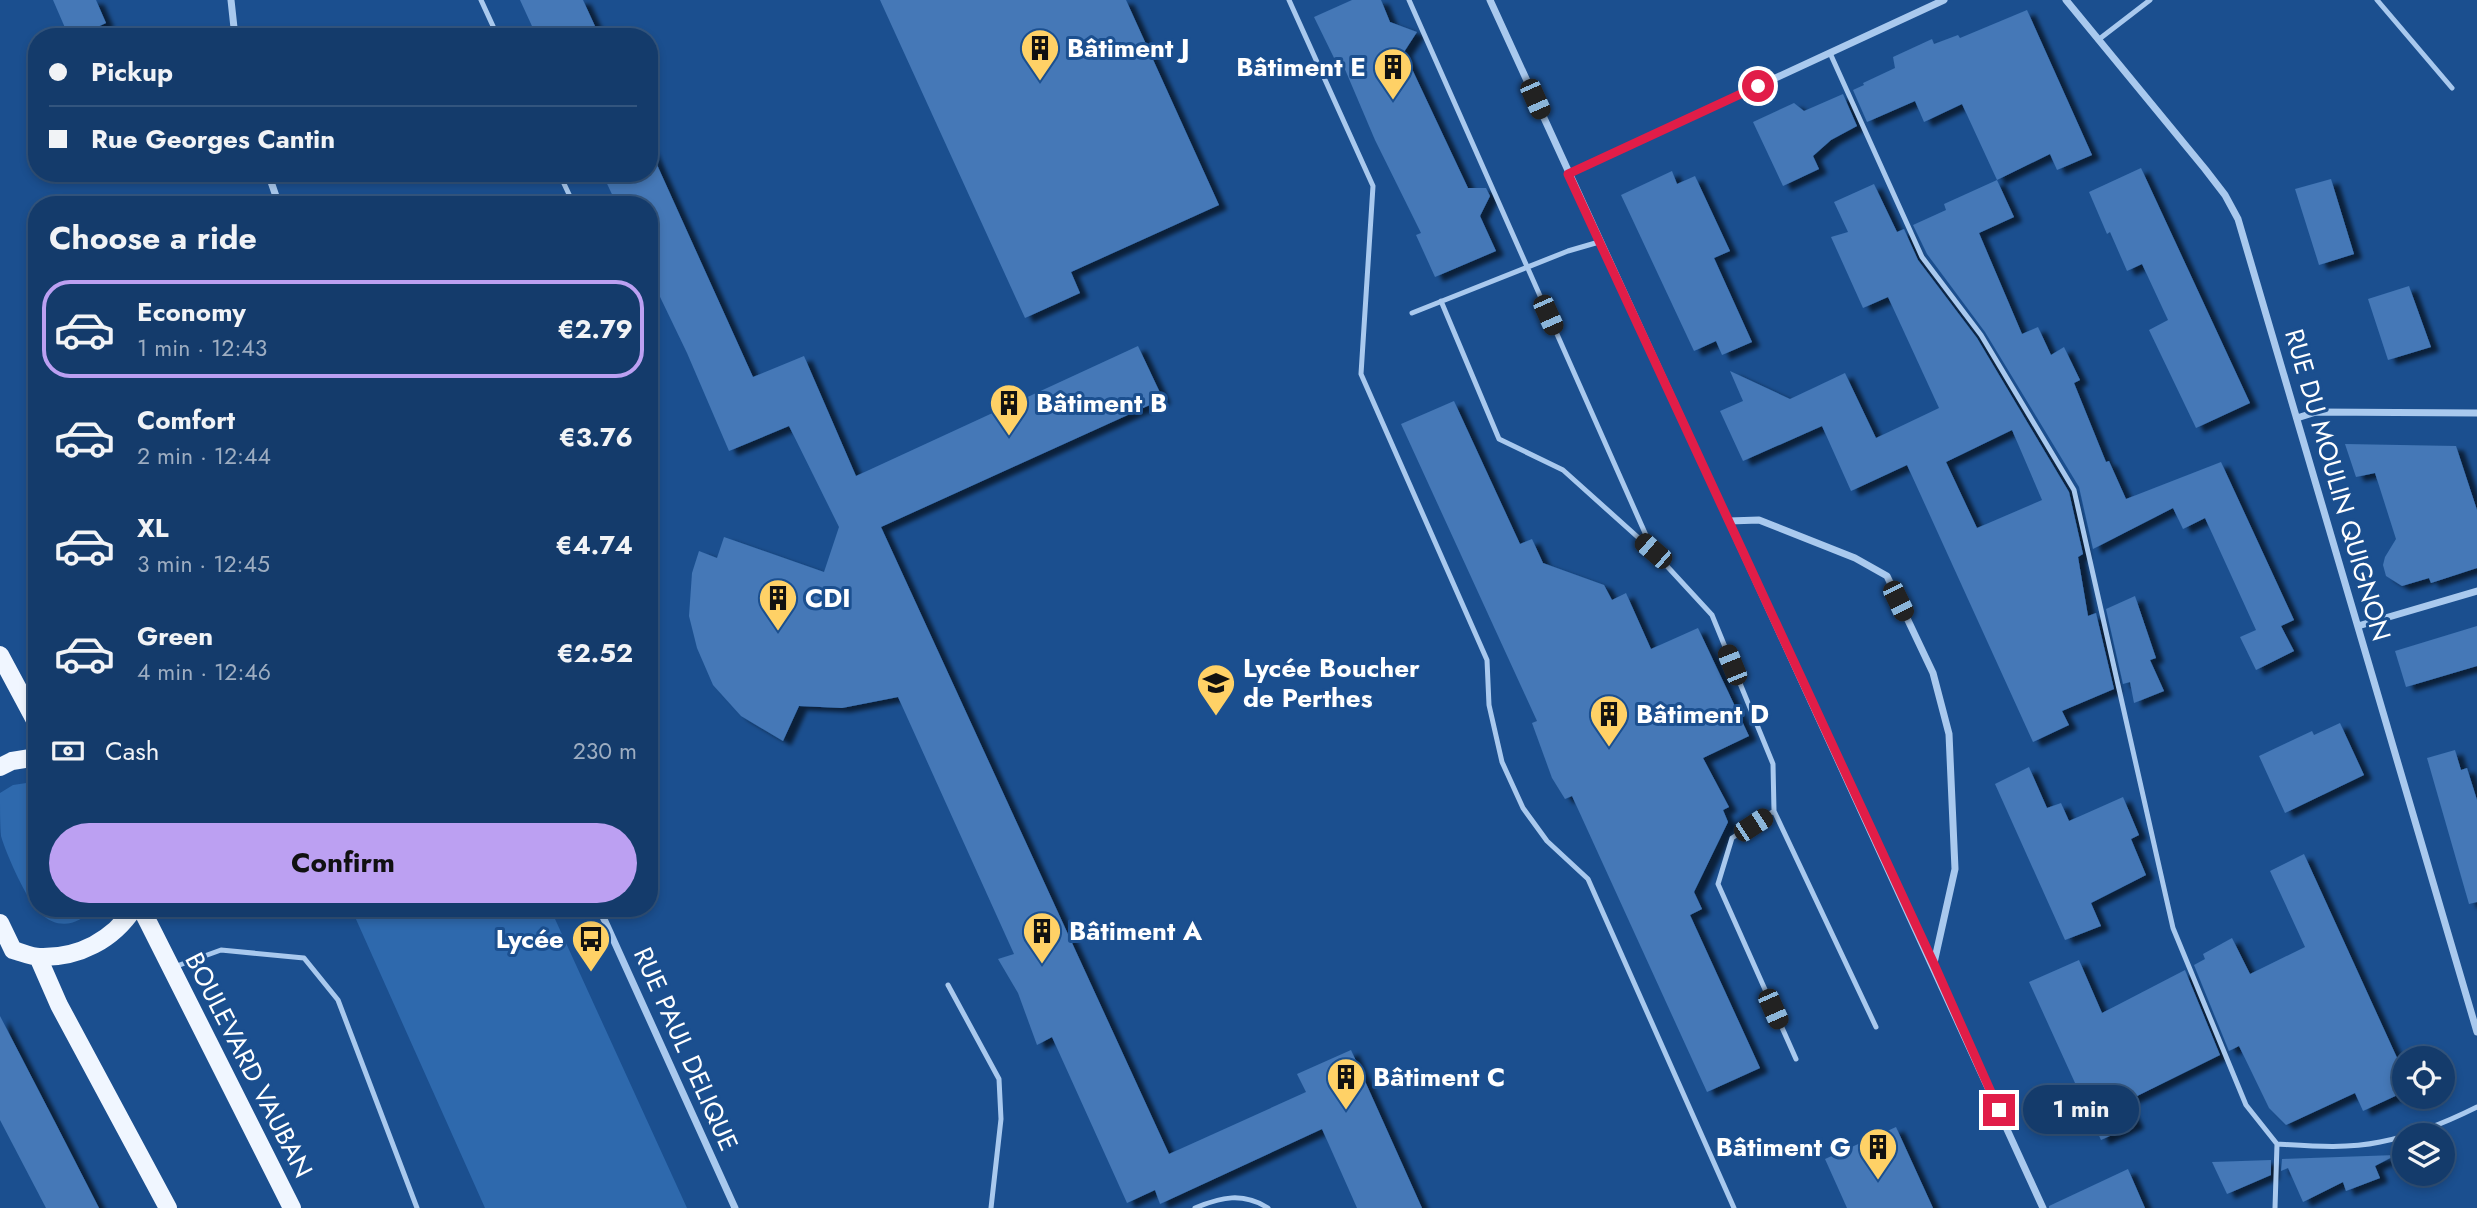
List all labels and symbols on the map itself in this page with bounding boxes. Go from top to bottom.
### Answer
building icon: Bâtiment J [1019,27,1061,82]
place label: Bâtiment J [1067,29,1190,67]
building icon: Bâtiment E [1372,46,1414,101]
place label: Bâtiment E [1236,48,1366,86]
route start [1742,70,1774,102]
car [1517,76,1554,122]
car [1530,292,1567,338]
street label: RUE DU MOULIN QUIGNON [2275,325,2401,645]
building icon: Bâtiment B [988,382,1030,437]
place label: Bâtiment B [1036,384,1167,422]
car [1631,529,1676,573]
building icon: CDI [757,577,799,632]
car [1880,578,1917,624]
place label: CDI [805,579,851,617]
car [1715,642,1750,688]
place label: Lycée Boucher de Perthes [1243,649,1420,717]
school or university icon: Lycée Boucher de Perthes [1195,662,1237,717]
building icon: Bâtiment D [1588,693,1630,748]
place label: Bâtiment D [1636,695,1769,733]
car [1730,805,1777,845]
building icon: Bâtiment A [1021,910,1063,965]
place label: Bâtiment A [1069,912,1203,950]
bus stop icon: Lycée [570,918,612,973]
place label: Lycée [496,920,564,958]
street label: RUE PAUL DELIQUE [624,941,748,1157]
street label: BOULEVARD VAUBAN [176,946,322,1184]
car [1755,986,1792,1032]
building icon: Bâtiment C [1325,1056,1367,1111]
place label: Bâtiment C [1373,1058,1505,1096]
callout: 1 min [2024,1086,2139,1134]
route end [1983,1094,2015,1126]
building icon: Bâtiment G [1857,1126,1899,1181]
place label: Bâtiment G [1716,1128,1851,1166]

